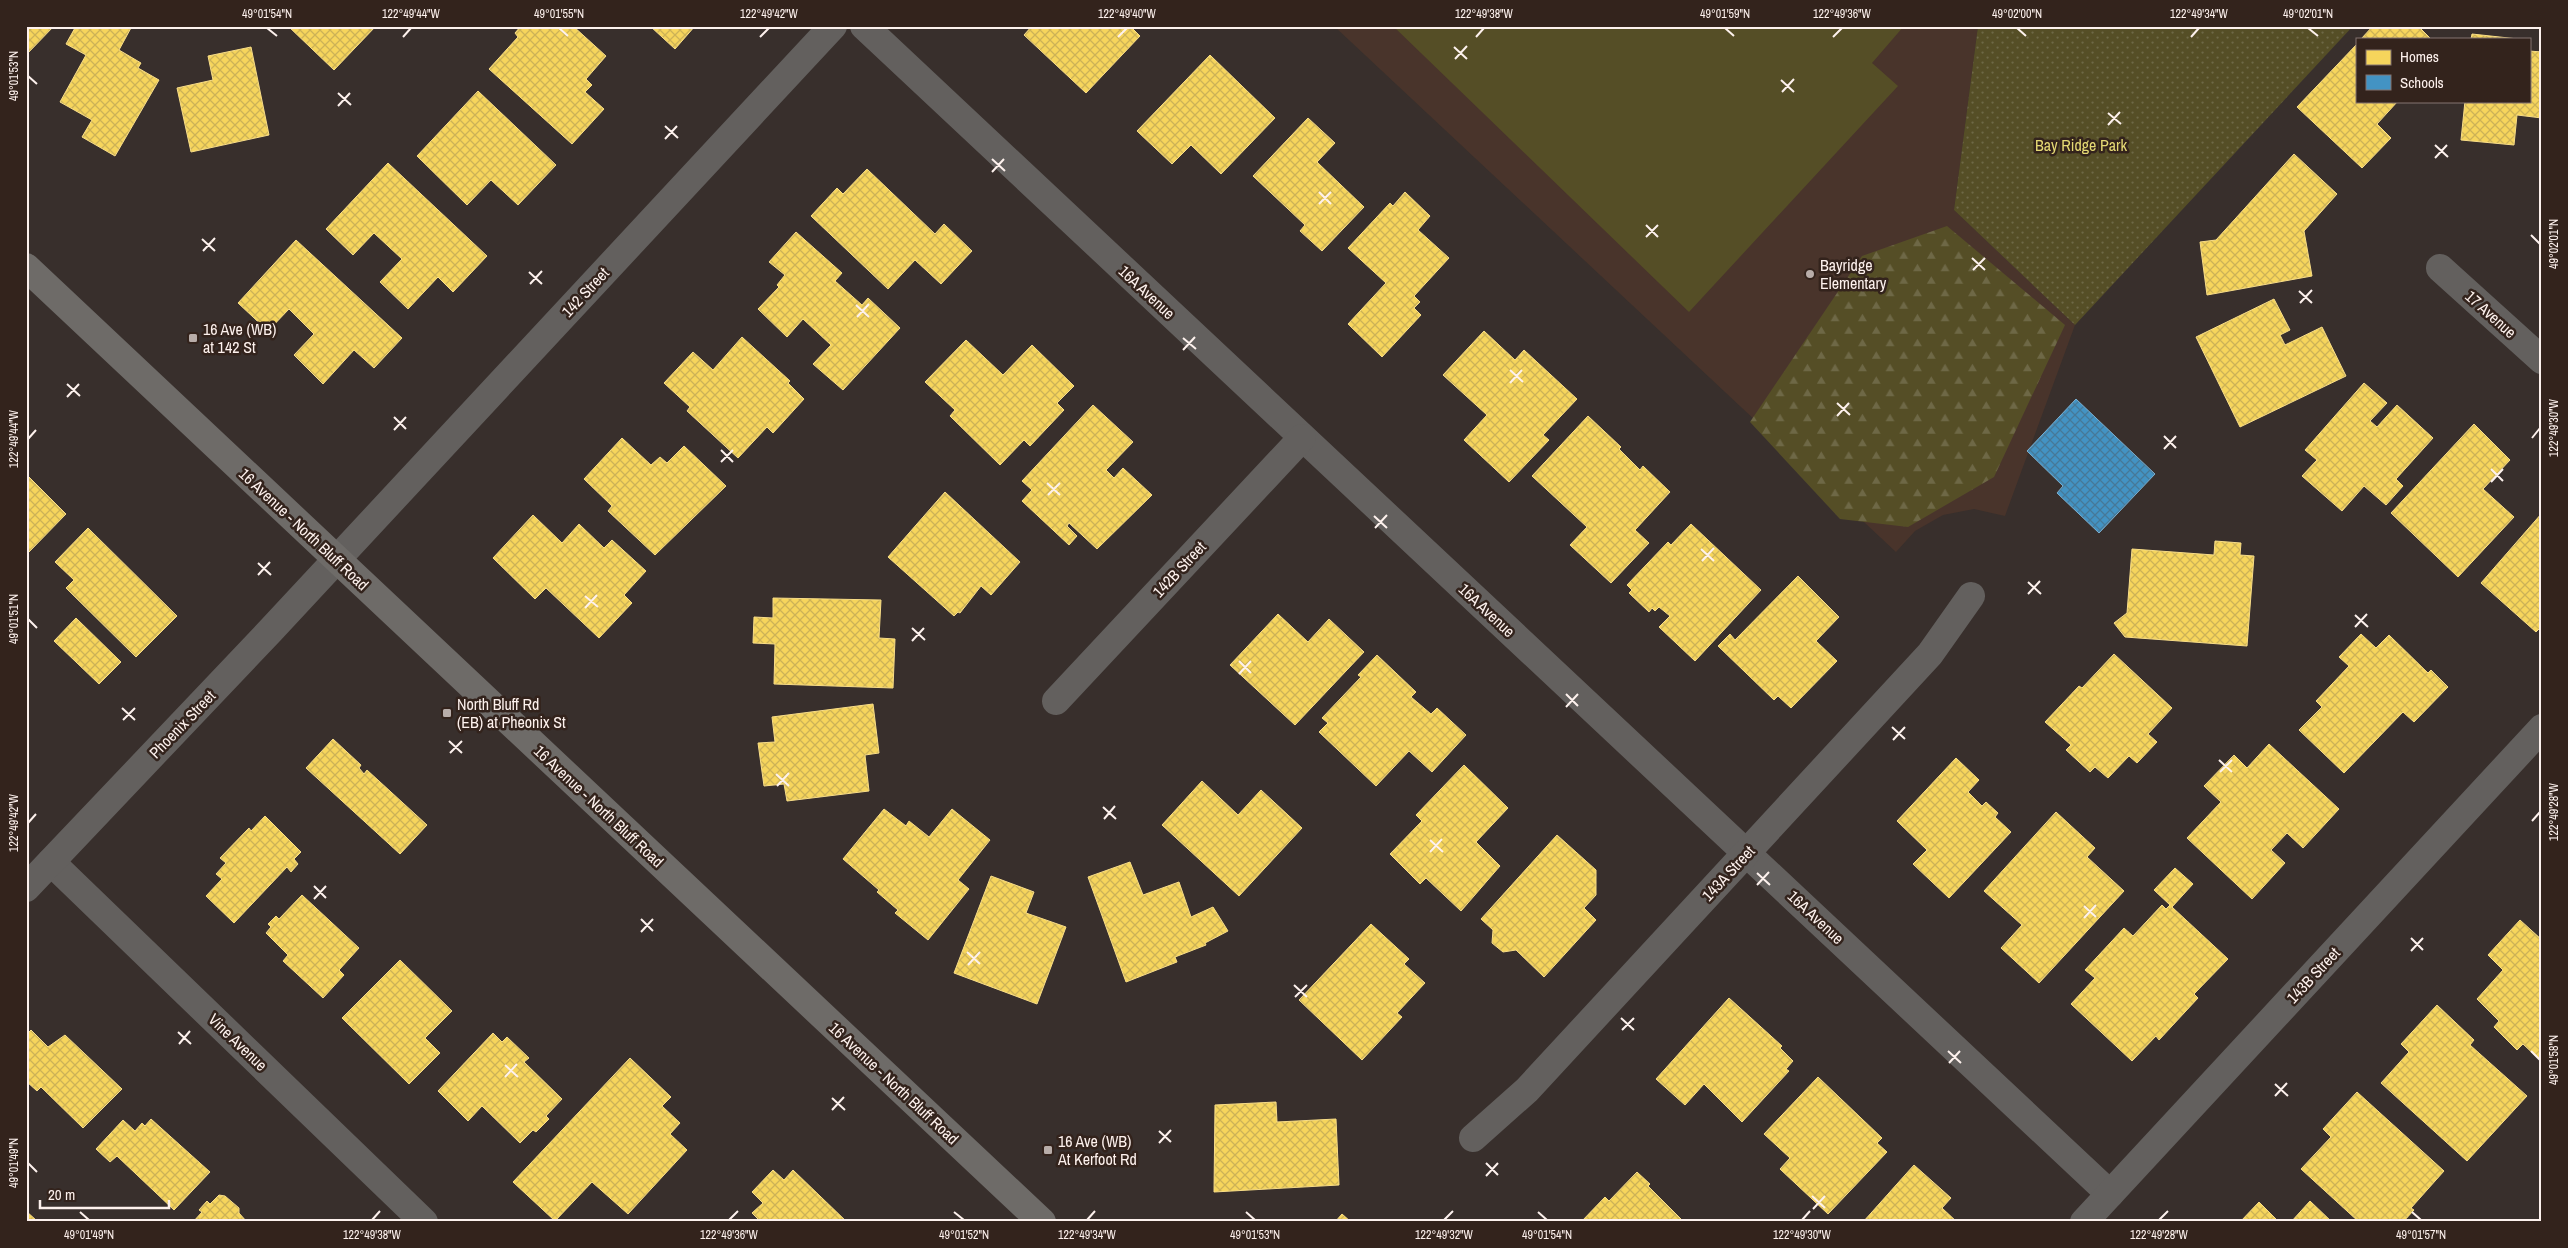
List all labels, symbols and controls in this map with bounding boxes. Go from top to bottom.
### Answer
text: 49°01'54"N [242,6,292,22]
text: 122°49'44"W [382,6,441,22]
text: 49°01'55"N [534,6,584,22]
text: 122°49'42"W [740,6,799,22]
text: 122°49'40"W [1098,6,1157,22]
text: 122°49'38"W [1455,6,1514,22]
text: 49°01'59"N [1700,6,1750,22]
text: 122°49'36"W [1813,6,1872,22]
text: 49°02'00"N [1992,6,2042,22]
text: 122°49'34"W [2170,6,2229,22]
text: 49°02'01"N [2283,6,2333,22]
legend [2356,38,2530,102]
text: Homes [2400,46,2439,67]
text: 49°01'53"N [6,51,22,101]
text: Schools [2400,72,2444,93]
park label: Bay Ridge Park [2035,134,2127,156]
text: 49°02'01"N [2546,219,2562,269]
place label: Bayridge Elementary [1820,254,1887,294]
street label: 16A Avenue [1114,260,1180,324]
street label: 142 Street [556,262,614,322]
marker: Bayridge Elementary [1804,268,1816,280]
street label: 17 Avenue [2461,285,2521,343]
place label: 16 Ave (WB) at 142 St [203,318,276,358]
marker: 16 Ave (WB) at 142 St [187,332,199,344]
text: 122°49'30"W [2546,398,2562,457]
text: 122°49'44"W [6,409,22,468]
street label: 16 Avenue - North Bluff Road [234,463,374,595]
street label: 142B Street [1147,536,1211,602]
street label: 16A Avenue [1454,578,1520,642]
text: 49°01'51"N [6,594,22,644]
street label: Phoenix Street [144,685,220,763]
place label: North Bluff Rd (EB) at Pheonix St [457,693,566,733]
marker: North Bluff Rd (EB) at Pheonix St [441,707,453,719]
street label: 16 Avenue - North Bluff Road [529,740,669,872]
text: 122°49'28"W [2546,782,2562,841]
text: 122°49'42"W [6,793,22,852]
street label: 143A Street [1697,840,1760,906]
street label: 16A Avenue [1783,885,1849,949]
street label: 143B Street [2281,942,2345,1008]
street label: Vine Avenue [204,1008,272,1076]
street label: 16 Avenue - North Bluff Road [824,1017,964,1149]
text: 49°01'58"N [2546,1035,2562,1085]
place label: 16 Ave (WB) At Kerfoot Rd [1057,1130,1137,1170]
text: 49°01'49"N [6,1138,22,1188]
marker: 16 Ave (WB) At Kerfoot Rd [1042,1144,1054,1156]
scale bar [40,1178,169,1210]
text: 20 m [48,1184,75,1205]
text: 49°01'49"N [64,1227,114,1243]
text: 122°49'38"W [343,1227,402,1243]
text: 122°49'36"W [700,1227,759,1243]
text: 49°01'52"N [939,1227,989,1243]
text: 122°49'34"W [1058,1227,1117,1243]
text: 49°01'53"N [1230,1227,1280,1243]
text: 122°49'32"W [1415,1227,1474,1243]
text: 49°01'54"N [1522,1227,1572,1243]
text: 122°49'30"W [1773,1227,1832,1243]
text: 122°49'28"W [2130,1227,2189,1243]
text: 49°01'57"N [2396,1227,2446,1243]

